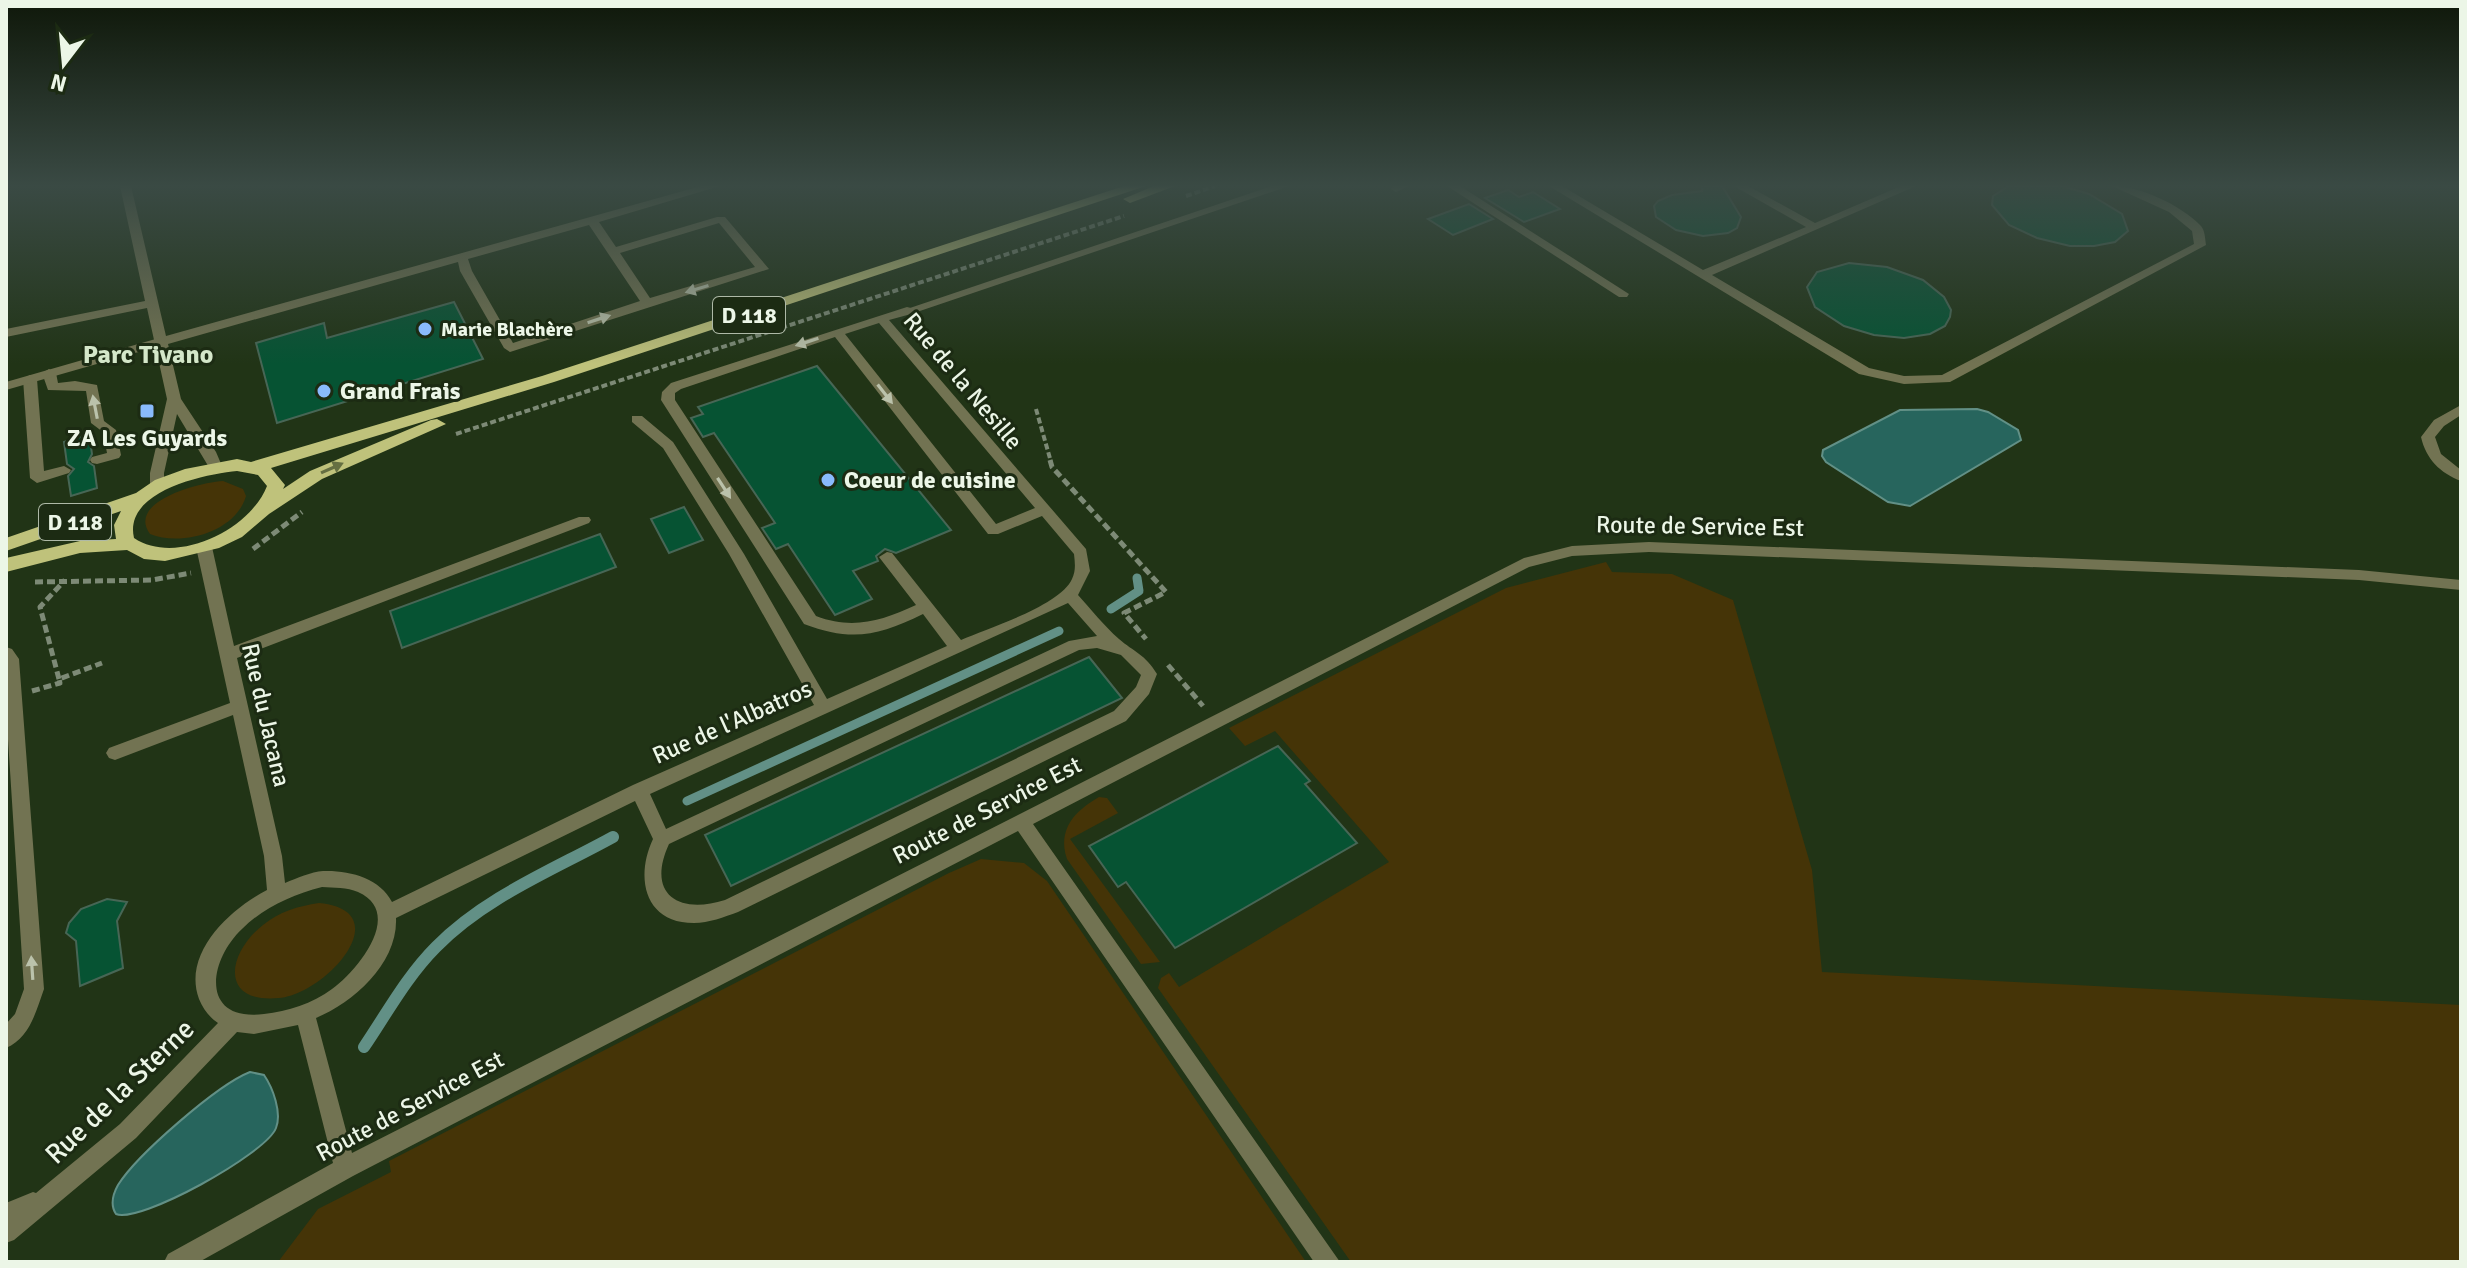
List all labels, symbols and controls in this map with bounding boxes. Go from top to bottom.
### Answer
north arrow [24,24,104,104]
text: N [48,68,70,98]
one-way arrow [684,283,708,296]
road number: D 118 [713,297,785,333]
street label: Rue de la Nesille [897,306,1029,456]
one-way arrow [587,312,611,325]
place label: Marie Blachère [441,317,573,342]
marker: Marie Blachère [416,320,434,338]
one-way arrow [795,336,819,349]
district label: Parc Tivano [83,339,213,371]
place label: Grand Frais [340,376,461,406]
marker: Grand Frais [315,382,333,400]
one-way arrow [876,384,893,404]
one-way arrow [89,394,101,419]
marker: ZA Les Guyards [138,402,156,420]
place label: ZA Les Guyards [67,423,228,453]
one-way arrow [321,461,344,474]
place label: Coeur de cuisine [844,465,1016,495]
marker: Coeur de cuisine [819,471,837,489]
one-way arrow [717,477,731,499]
road number: D 118 [39,504,111,540]
street label: Route de Service Est [1596,509,1804,543]
street label: Rue du Jacana [235,640,297,790]
street label: Rue de l'Albatros [648,673,816,771]
street label: Route de Service Est [887,749,1087,871]
one-way arrow [25,955,38,980]
street label: Rue de la Sterne [38,1012,201,1171]
street label: Route de Service Est [311,1044,509,1168]

